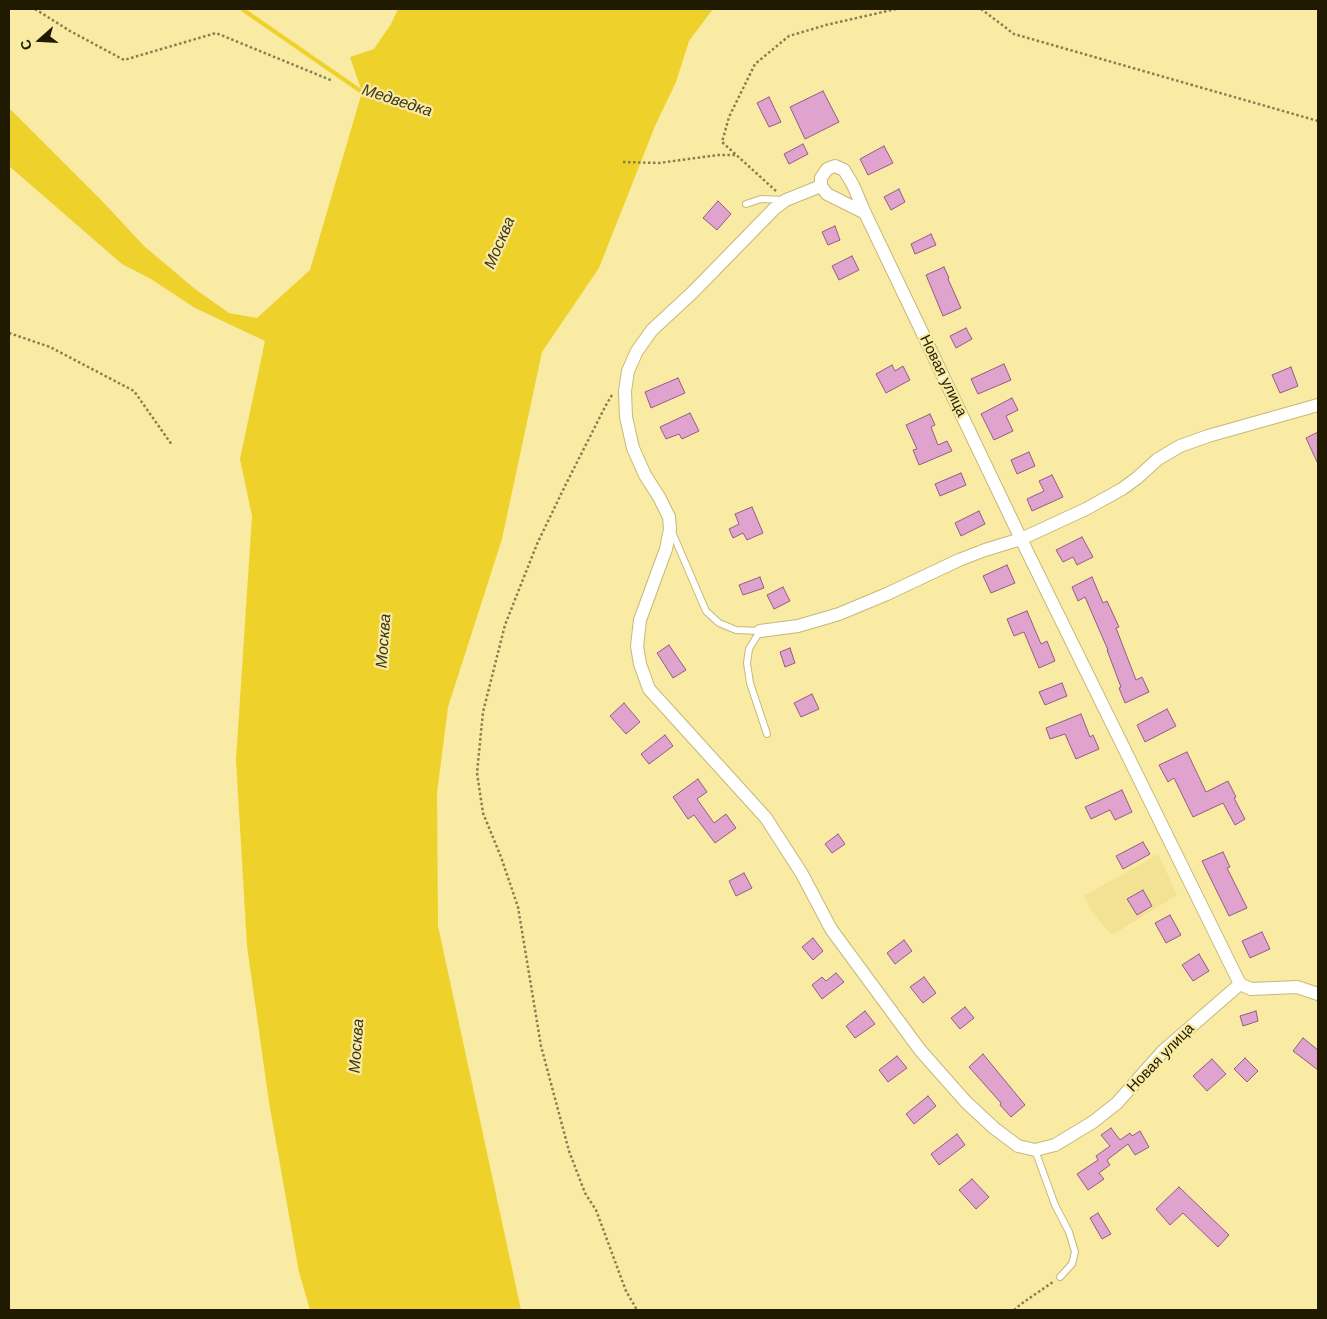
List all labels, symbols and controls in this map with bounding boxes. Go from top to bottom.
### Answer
north arrow [15,15,65,65]
text: С [17,37,35,52]
water label: Медведка [359,81,435,121]
water label: Москва [480,214,520,272]
street label: Новая улица [915,332,971,420]
water label: Москва [373,613,395,669]
water label: Москва [346,1018,368,1074]
street label: Новая улица [1124,1020,1198,1096]

